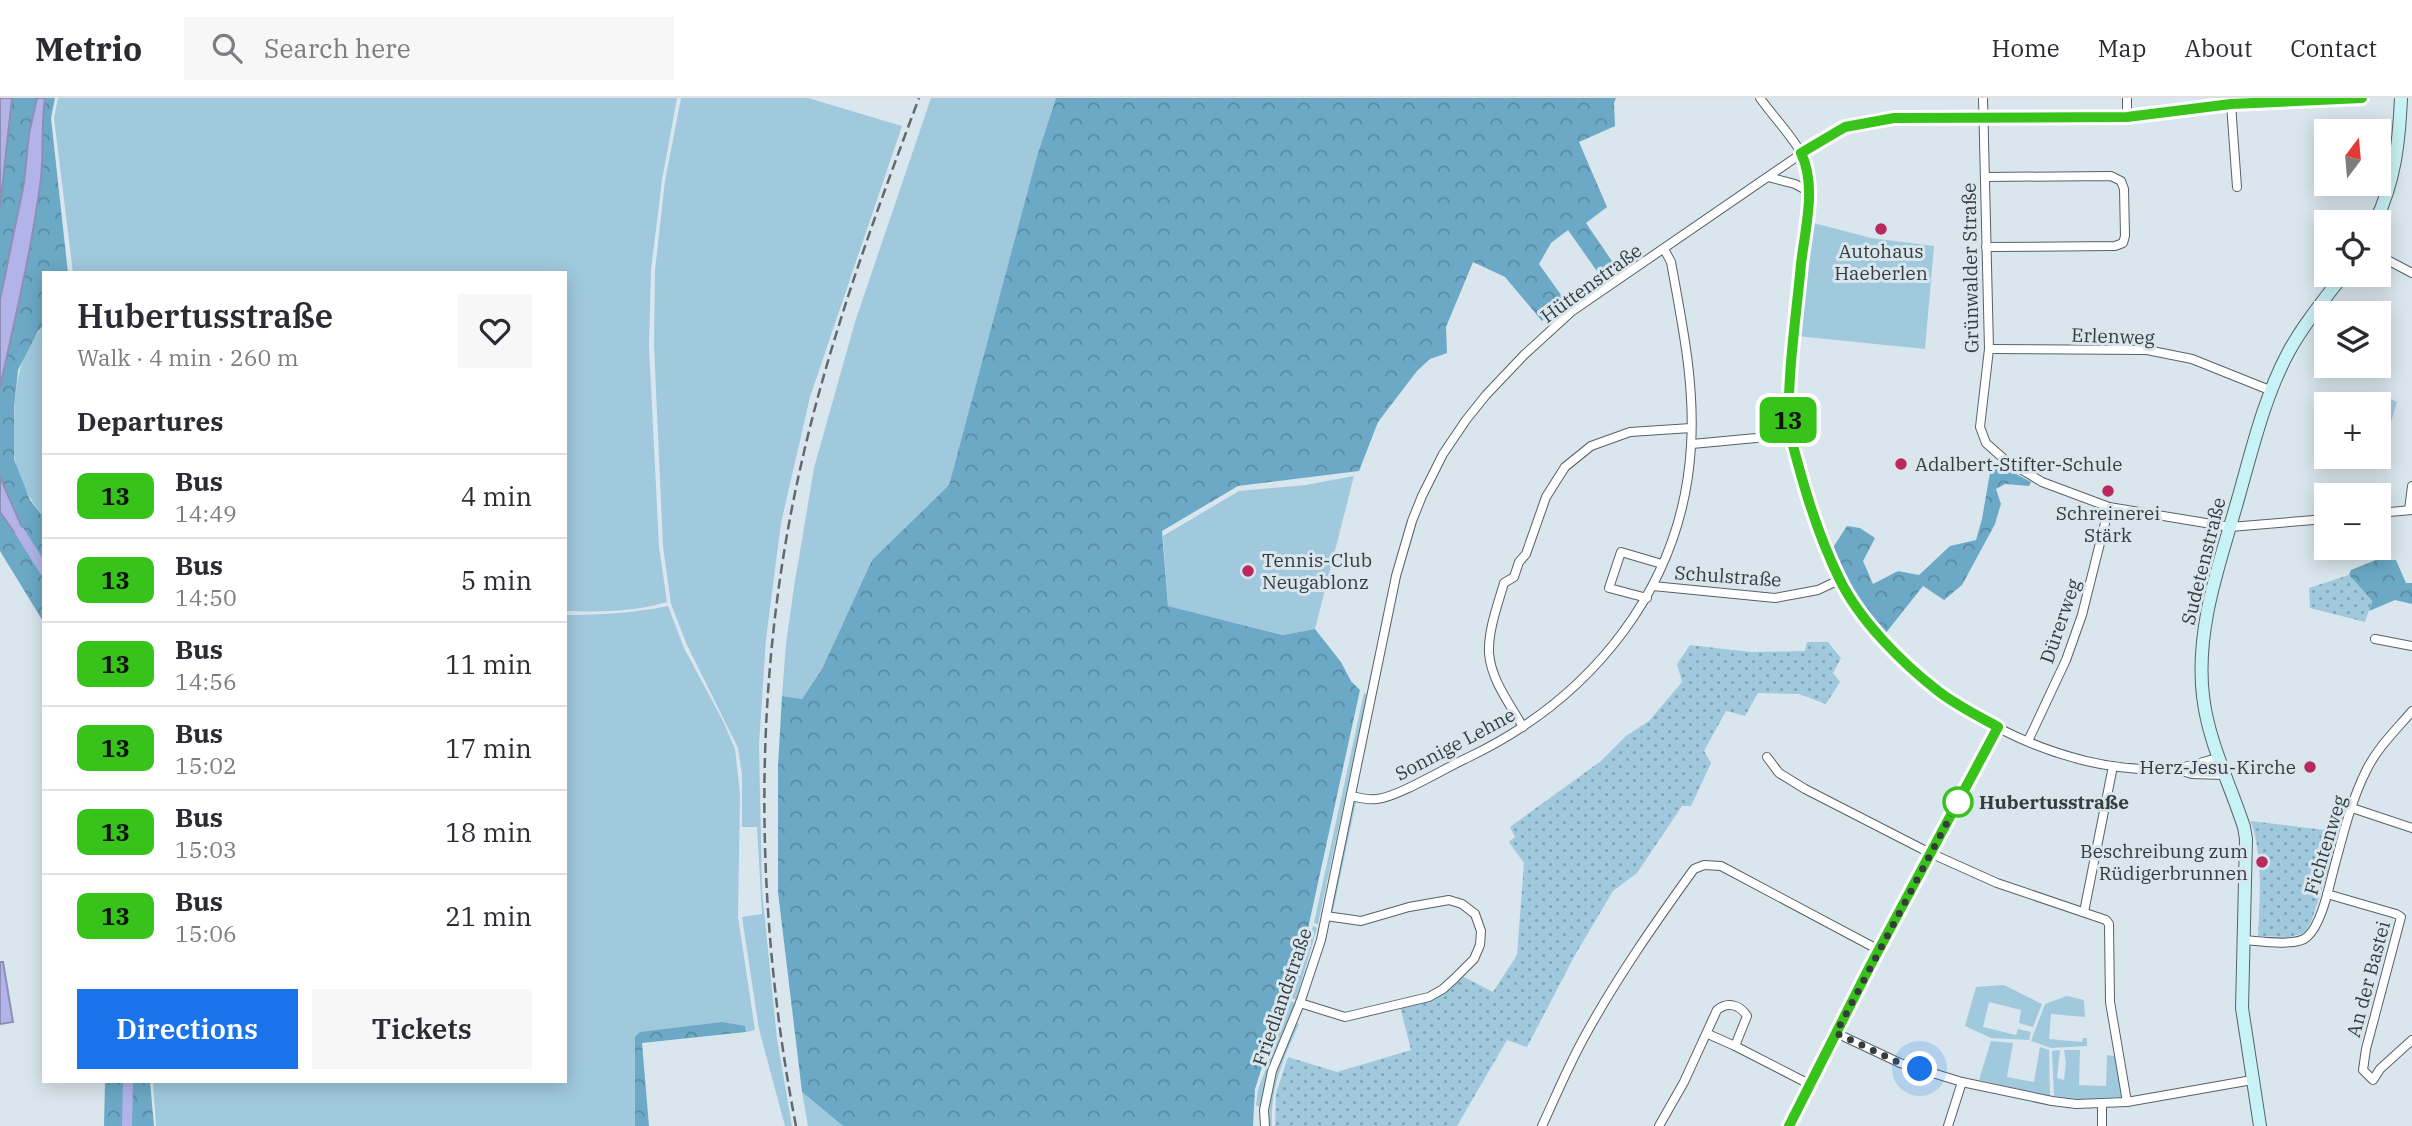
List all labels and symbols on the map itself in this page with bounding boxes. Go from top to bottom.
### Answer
north arrow [2314,119,2390,196]
street label: Grünwalder Straße [1957,183,1983,353]
marker: Autohaus Haeberlen [1873,221,1889,237]
street label: Hüttenstraße [1536,238,1646,328]
place label: Autohaus Haeberlen [1834,239,1928,285]
street label: Erlenweg [2071,323,2156,349]
line badge: 13 [1756,397,1820,443]
place label: Adalbert-Stifter-Schule [1915,452,2122,476]
marker: Adalbert-Stifter-Schule [1893,456,1909,472]
marker: Schreinerei Stärk [2100,483,2116,499]
street label: Sudetenstraße [2176,495,2230,627]
place label: Schreinerei Stärk [2056,501,2160,547]
place label: Tennis-Club Neugablonz [1262,548,1372,594]
street label: Schulstraße [1674,560,1782,592]
marker: Tennis-Club Neugablonz [1240,563,1256,579]
street label: Dürerweg [2034,575,2086,666]
street label: Sonnige Lehne [1391,702,1519,786]
place label: Herz-Jesu-Kirche [2140,755,2296,779]
marker: Herz-Jesu-Kirche [2302,759,2318,775]
marker: Hubertusstraße [1943,787,1973,817]
place label: Hubertusstraße [1979,790,2129,814]
street label: Fichtenweg [2298,792,2352,898]
place label: Beschreibung zum Rüdigerbrunnen [2080,839,2248,885]
marker: Beschreibung zum Rüdigerbrunnen [2254,854,2270,870]
street label: An der Bastei [2341,918,2395,1040]
street label: Friedlandstraße [1247,925,1317,1069]
your location [1902,1051,1937,1086]

